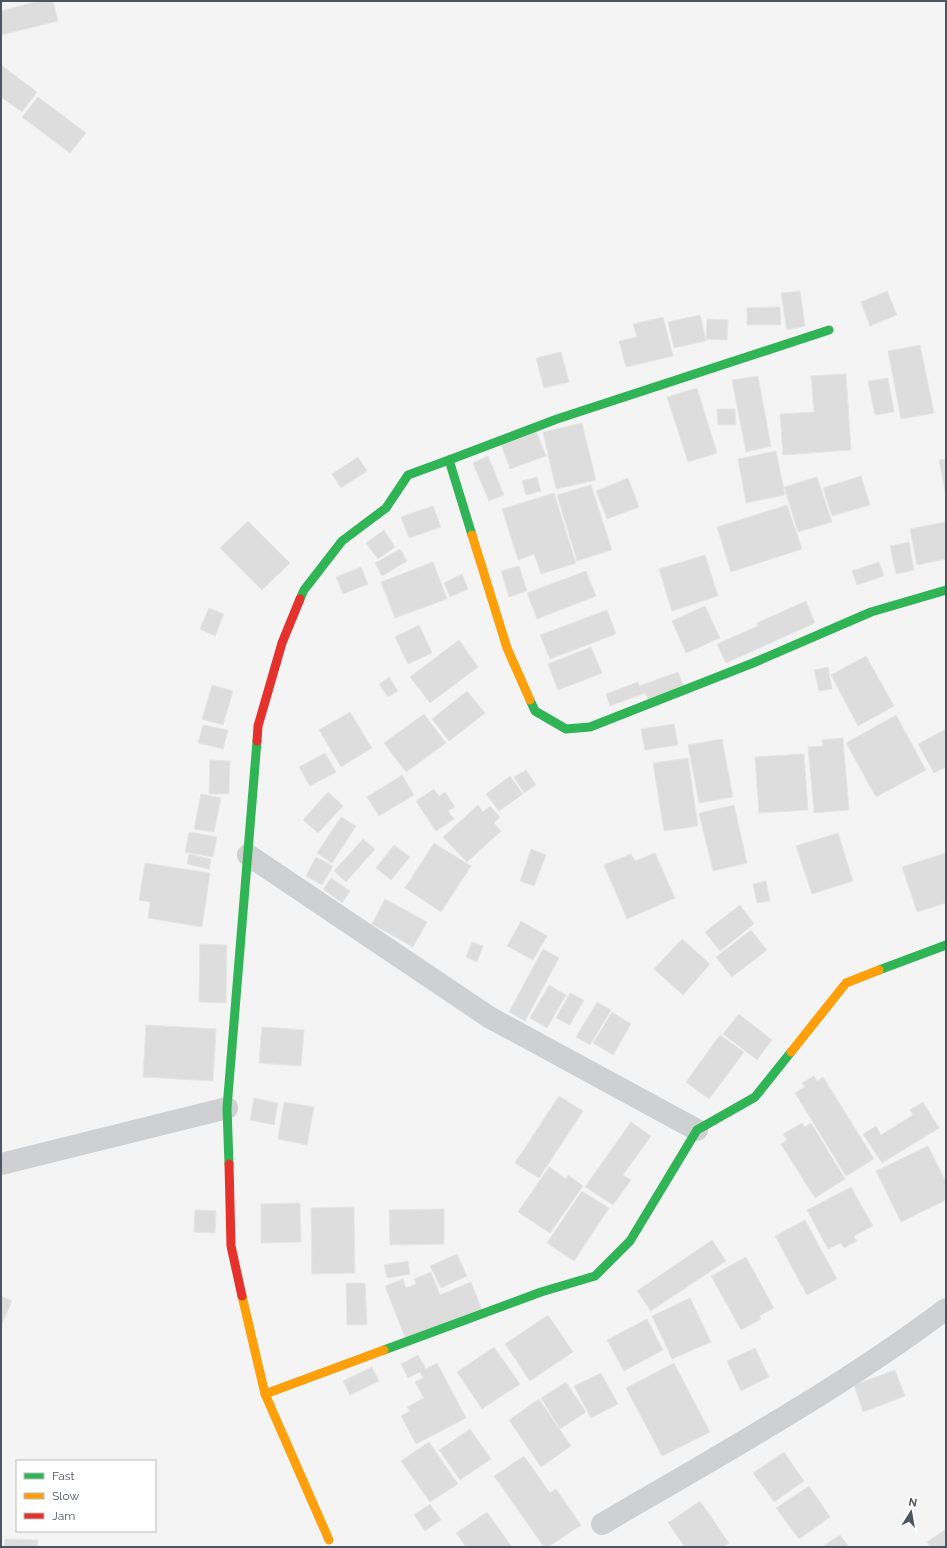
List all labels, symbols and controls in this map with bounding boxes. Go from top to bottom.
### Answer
legend [16,1460,156,1532]
text: Fast [52,1469,75,1483]
text: Slow [52,1489,79,1503]
north arrow [891,1492,931,1532]
text: N [907,1495,918,1510]
text: Jam [52,1509,75,1523]

